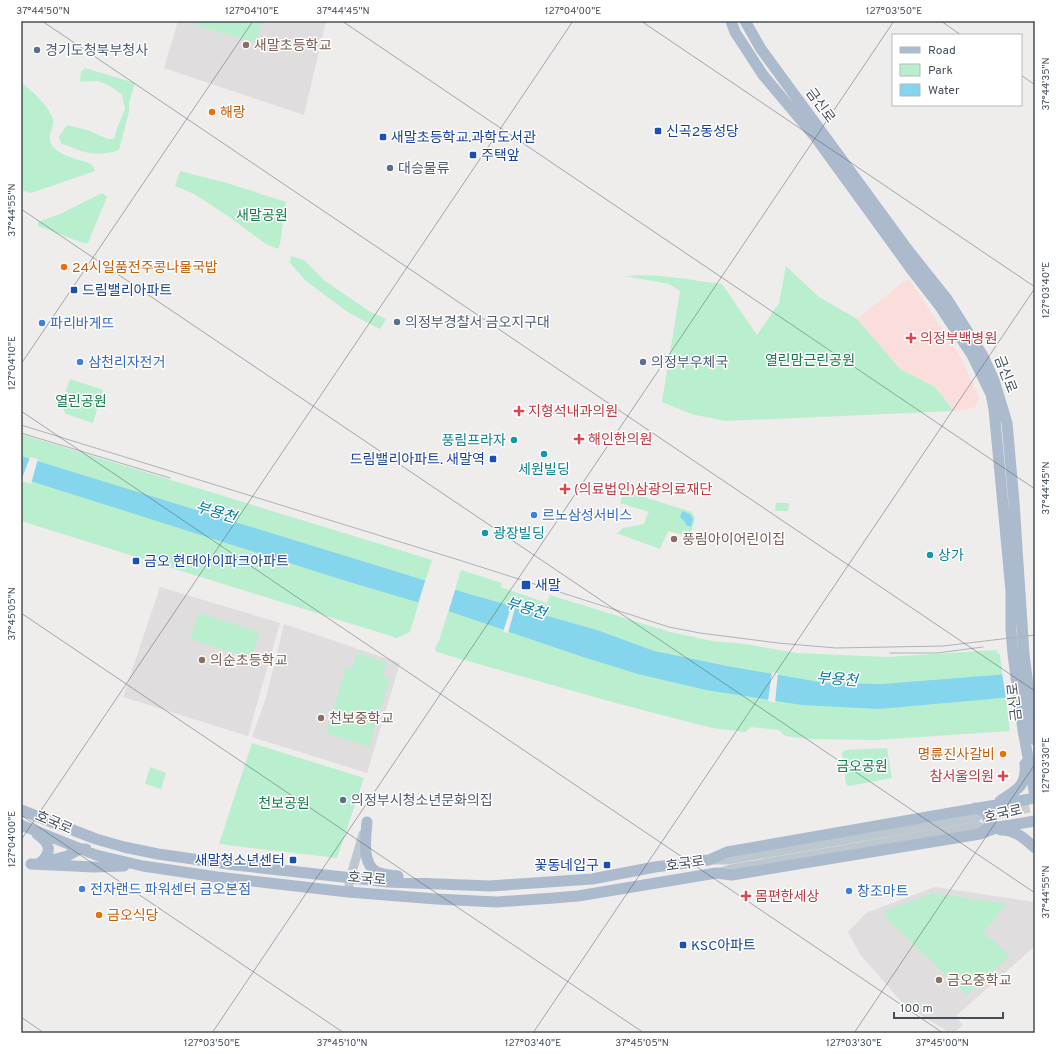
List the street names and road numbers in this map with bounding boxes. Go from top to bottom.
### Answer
street label: 금신로 [802,85,838,127]
street label: 금신로 [990,353,1020,396]
street label: 금신로 [1005,681,1026,722]
street label: 호국로 [983,802,1024,827]
street label: 호국로 [32,808,75,839]
street label: 호국로 [665,853,706,876]
street label: 호국로 [347,869,387,890]

